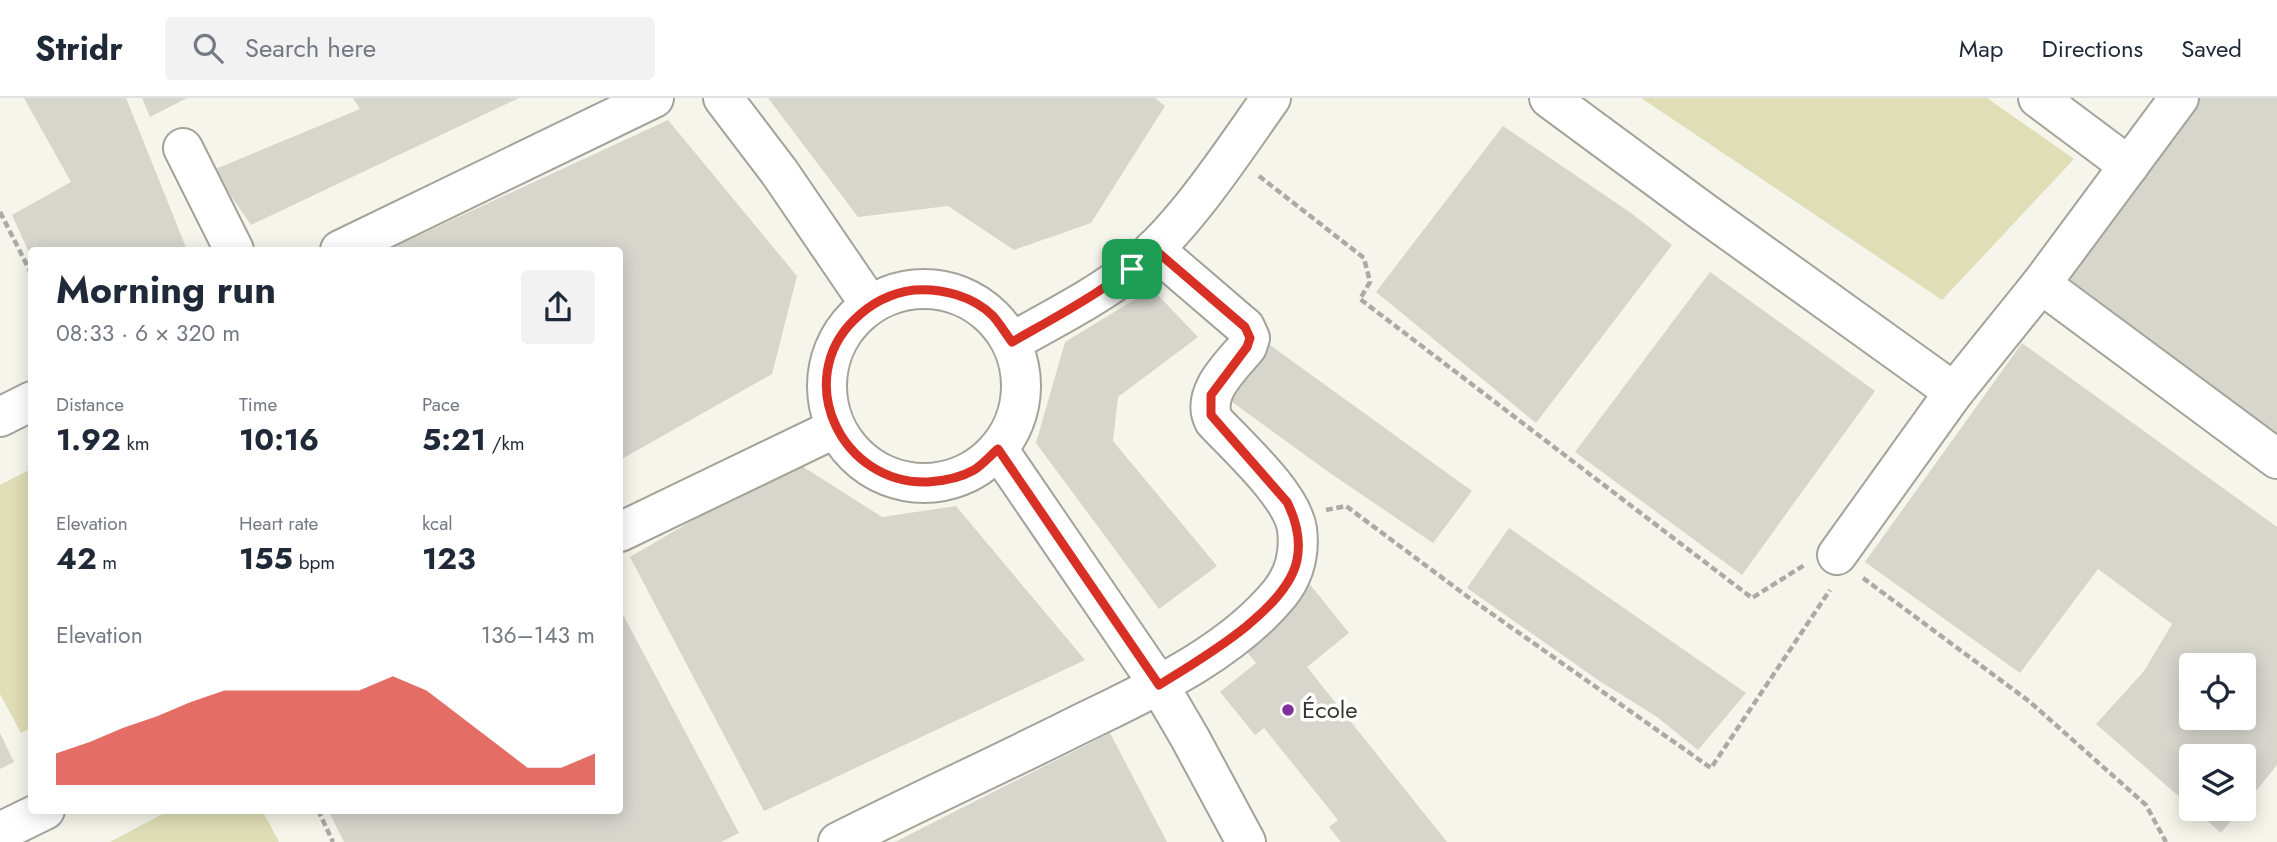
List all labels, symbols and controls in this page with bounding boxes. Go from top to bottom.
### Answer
search box [165,17,655,80]
text: Stridr [35,25,123,72]
icon: search [189,29,227,67]
text: Search here [245,29,376,67]
text: Map [1959,31,2004,66]
text: Directions [2042,31,2143,66]
text: Saved [2181,31,2242,66]
pin [1102,239,1162,299]
icon: arrive [1113,250,1151,288]
text: Morning run [56,262,276,317]
button: share [521,270,595,344]
text: 08:33 · 6 × 320 m [56,316,240,350]
text: Distance [56,391,124,418]
text: Time [239,391,277,418]
text: Pace [422,391,460,418]
text: 1.92 [56,418,121,461]
text: 10:16 [239,418,319,461]
text: 5:21 [422,418,486,461]
text: km [121,430,150,457]
text: /km [486,430,525,457]
text: Elevation [56,510,128,537]
text: Heart rate [239,510,318,537]
text: kcal [422,510,453,537]
text: 42 [56,537,97,580]
text: 155 [239,537,293,580]
text: 123 [422,537,476,580]
text: m [97,549,117,576]
text: bpm [293,549,335,576]
text: Elevation [56,618,143,652]
text: 136–143 m [481,618,595,652]
map controls [2179,653,2256,821]
button: locate [2179,653,2256,730]
place label: École [1302,692,1358,727]
marker: École [1280,702,1296,718]
button: layers [2179,744,2256,821]

